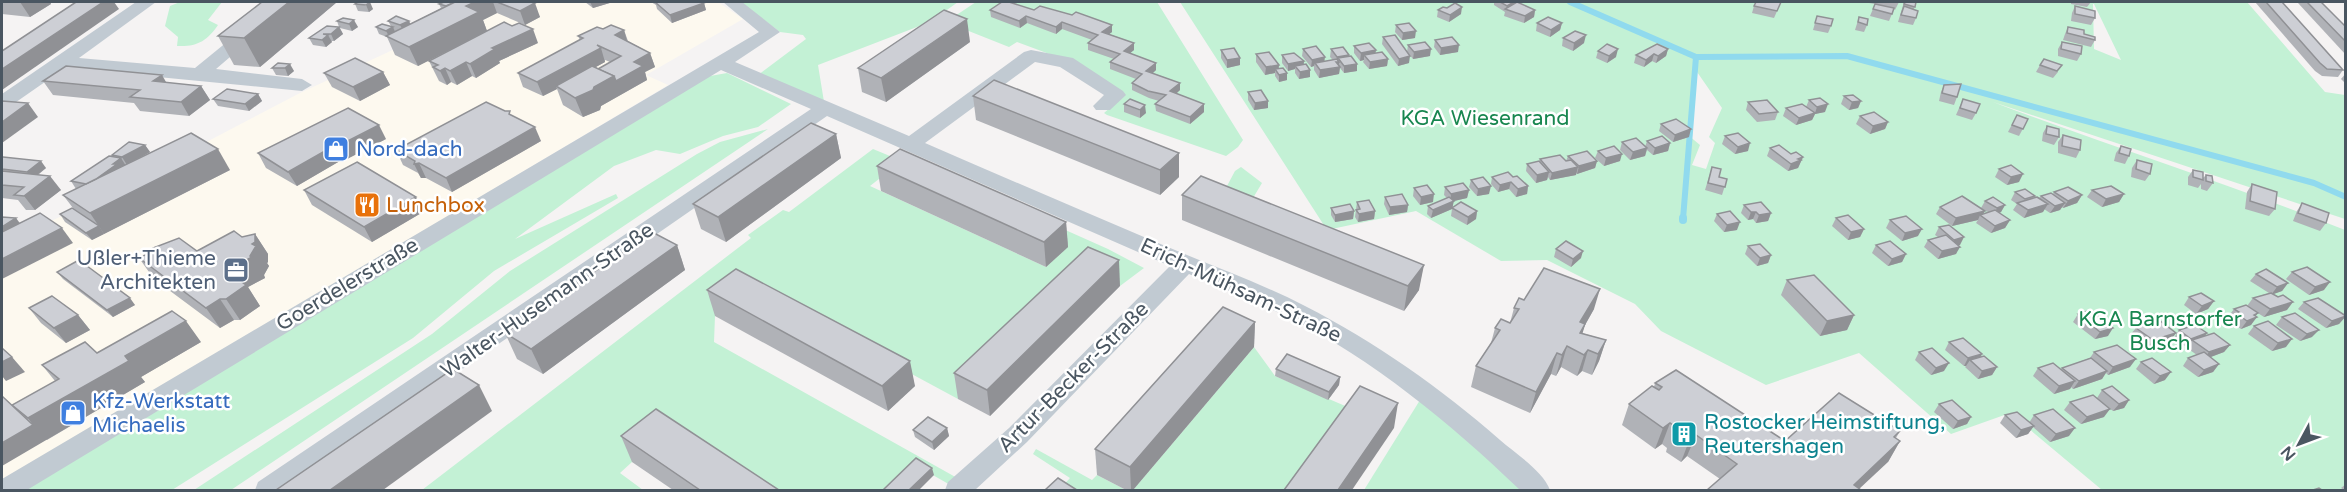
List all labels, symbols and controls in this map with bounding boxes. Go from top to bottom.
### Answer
park label: KGA Wiesenrand [1400,106,1570,131]
shop icon: Nord-dach [321,134,351,164]
place label: Nord-dach [356,137,463,162]
restaurant icon: Lunchbox [352,190,382,220]
place label: Lunchbox [386,193,485,218]
street label: Walter-Husemann-Straße [436,217,659,383]
street label: Goerdelerstraße [272,232,423,337]
street label: Erich-Mühsam-Straße [1136,233,1345,348]
place label: Ußler+Thieme Architekten [77,246,216,295]
office icon: Ußler+Thieme Architekten [221,255,251,285]
street label: Artur-Becker-Straße [993,297,1154,458]
park label: KGA Barnstorfer Busch [2078,307,2242,356]
place label: Kfz-Werkstatt Michaelis [92,389,230,438]
shop icon: Kfz-Werkstatt Michaelis [58,398,88,428]
place label: Rostocker Heimstiftung, Reutershagen [1704,410,1946,459]
north arrow [2269,414,2329,474]
building icon: Rostocker Heimstiftung, Reutershagen [1669,419,1699,449]
text: N [2277,442,2300,465]

